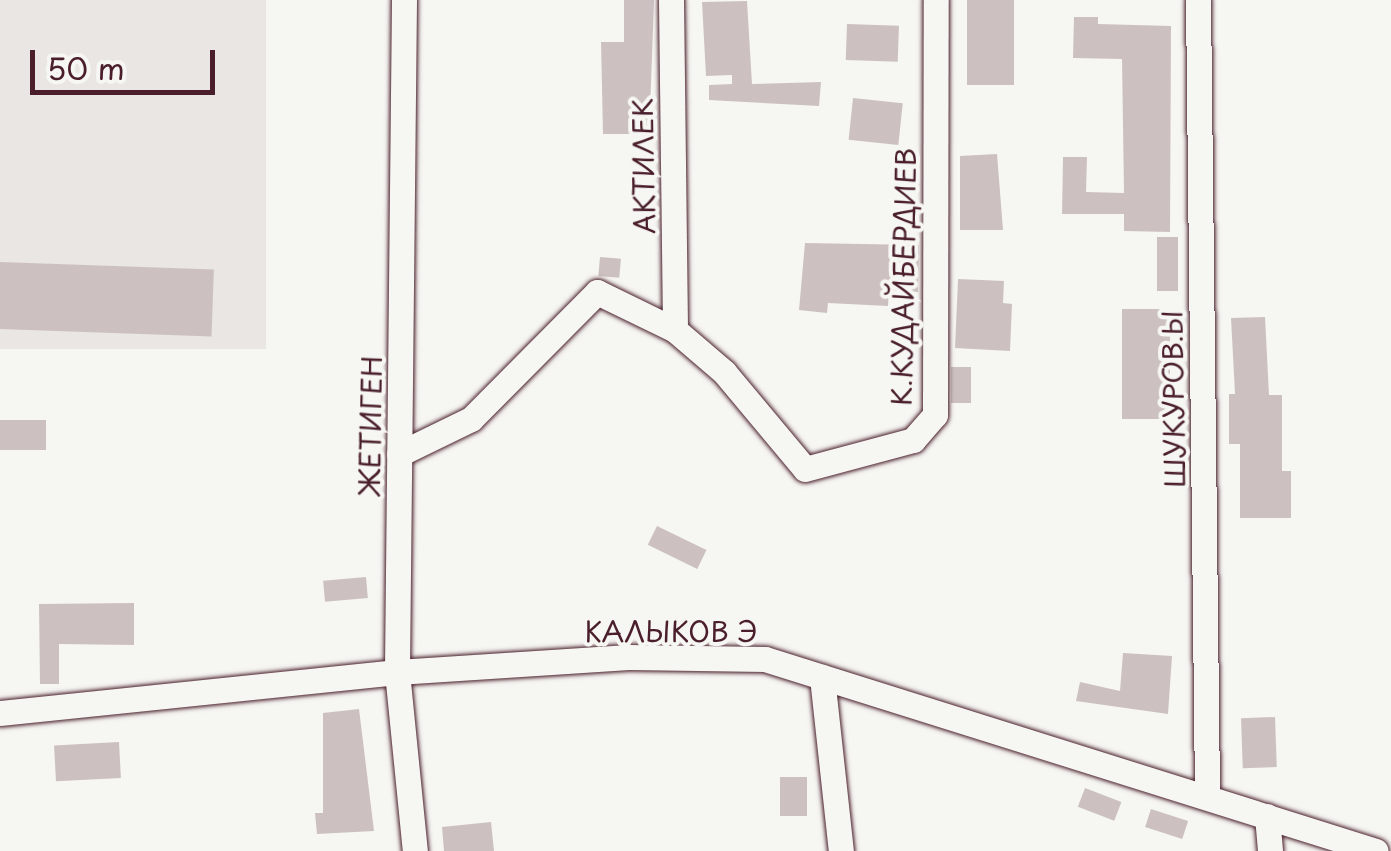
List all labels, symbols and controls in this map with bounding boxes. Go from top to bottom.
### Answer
scale bar [35,30,220,92]
text: 50 m [47,45,125,90]
street label: АКТИЛЕК [625,98,661,234]
street label: К.КУДАЙБЕРДИЕВ [884,148,922,406]
street label: ШУКУРОВ.Ы [1155,310,1191,488]
street label: ЖЕТИГЕН [352,355,388,497]
street label: КАЛЫКОВ Э [584,614,758,648]

